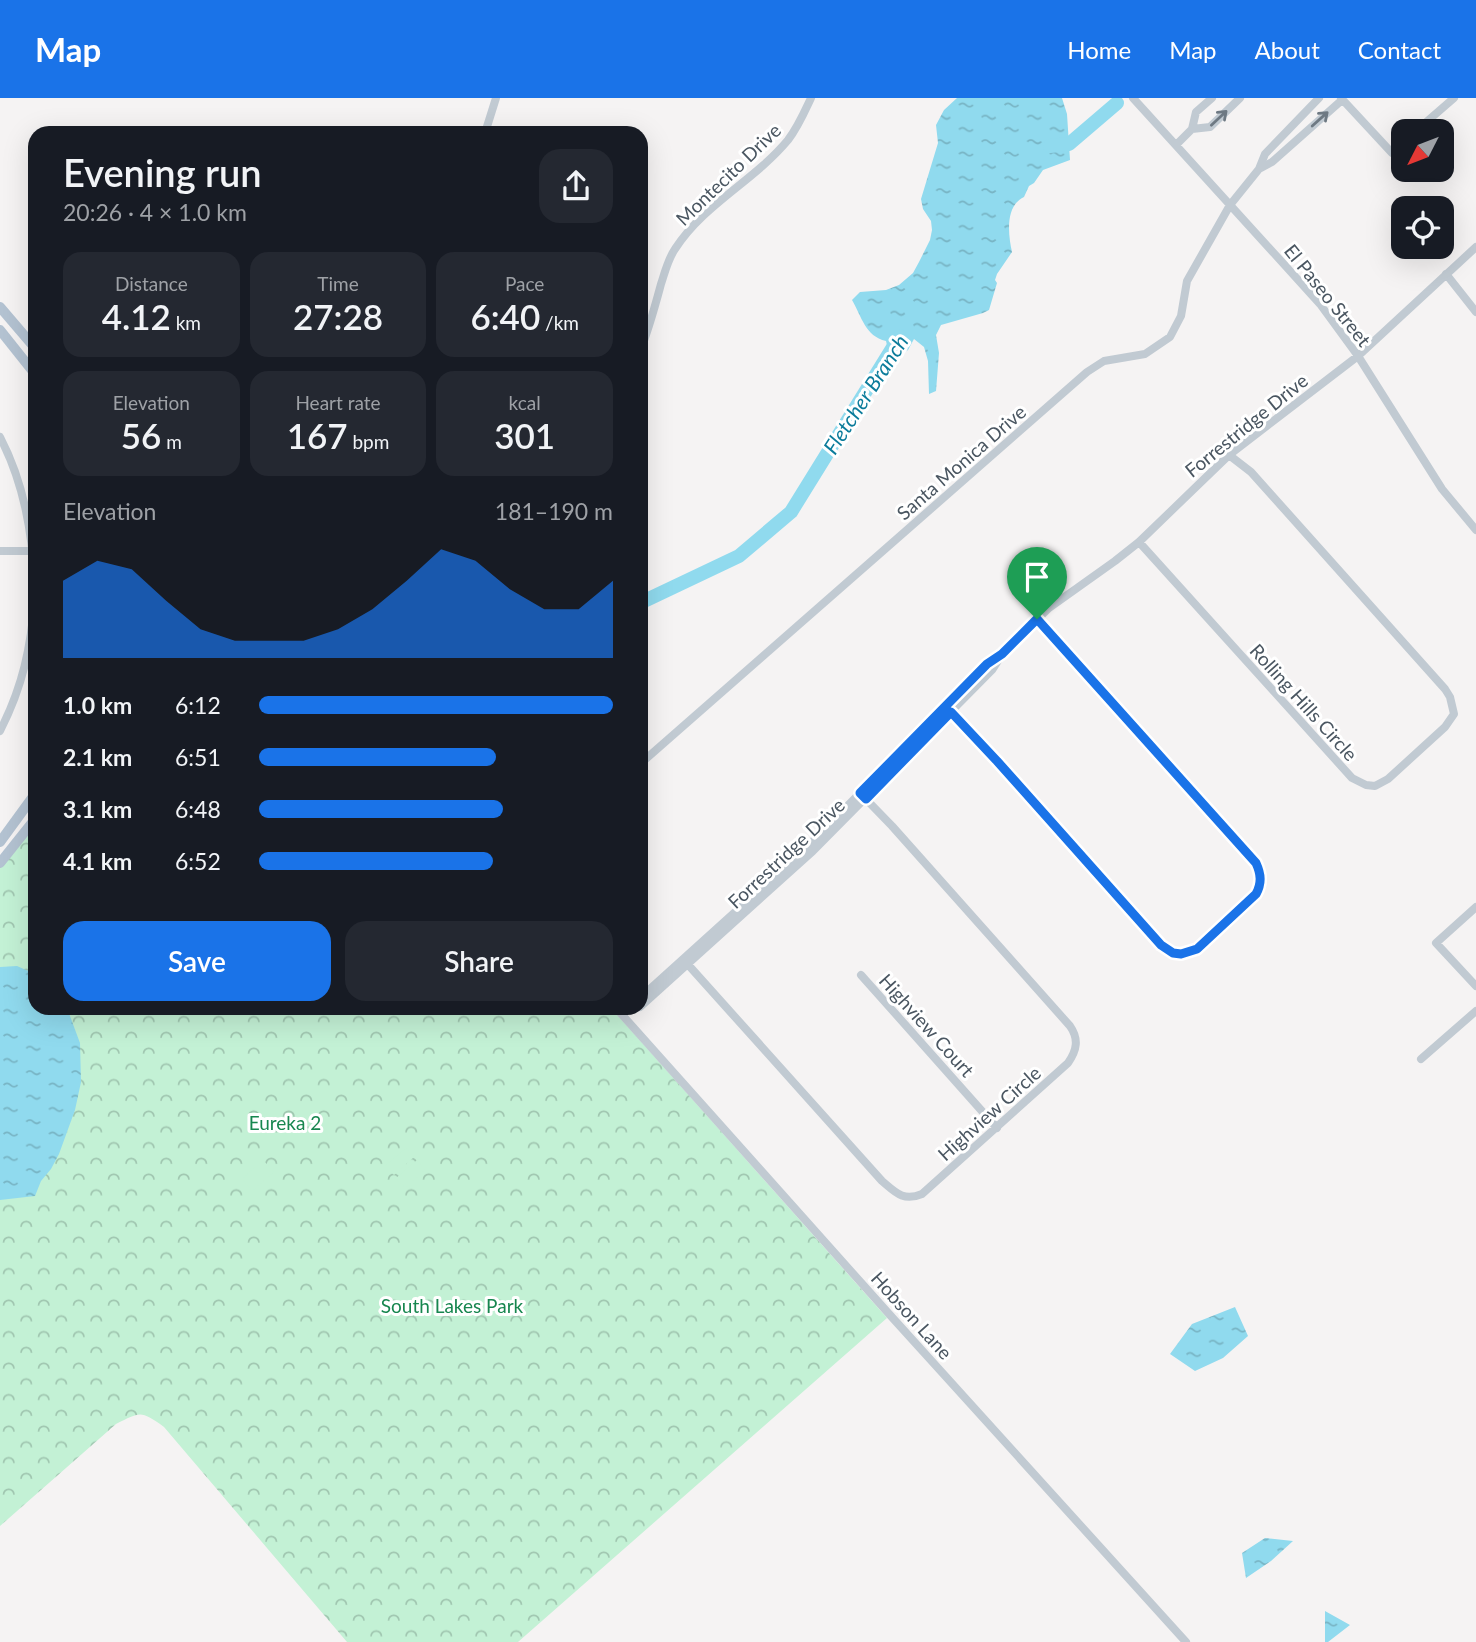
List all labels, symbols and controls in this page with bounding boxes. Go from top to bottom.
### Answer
text: Map [35,29,101,69]
text: Home [1067,35,1131,64]
text: Map [1169,35,1217,64]
text: About [1255,35,1320,64]
text: Contact [1358,35,1441,64]
one-way arrow [1210,110,1227,127]
one-way arrow [1311,111,1328,128]
street label: Montecito Drive [671,118,785,230]
north arrow [1391,119,1454,182]
map controls [1391,119,1454,259]
text: Evening run [63,149,262,195]
button: share [539,149,613,223]
button: locate [1391,196,1454,259]
text: 20:26 · 4 × 1.0 km [63,198,247,226]
street label: El Paseo Street [1280,239,1376,351]
text: Distance [115,272,188,295]
text: Time [317,272,359,295]
text: Pace [505,272,544,295]
text: 4.12 [102,295,171,337]
text: 27:28 [293,295,383,337]
text: 6:40 [470,295,540,337]
text: km [171,311,201,334]
text: /km [540,311,579,334]
water label: Fletcher Branch [817,330,913,458]
street label: Forrestridge Drive [1180,368,1312,482]
text: Elevation [113,391,190,414]
text: Heart rate [295,391,381,414]
text: kcal [509,391,541,414]
street label: Santa Monica Drive [892,400,1030,524]
text: 56 [121,414,161,456]
text: 167 [287,414,348,456]
text: 301 [494,414,555,456]
text: m [161,430,182,453]
text: bpm [348,430,389,453]
text: Elevation [63,497,156,525]
text: 181–190 m [495,497,613,525]
pin [1007,547,1067,619]
icon: arrive [1018,558,1056,596]
street label: Rolling Hills Circle [1246,639,1362,765]
text: 1.0 km [63,691,132,719]
text: 6:12 [175,691,221,719]
text: 2.1 km [63,743,132,771]
text: 6:51 [175,743,221,771]
street label: Forrestridge Drive [723,793,849,913]
text: 3.1 km [63,795,132,823]
text: 6:48 [175,795,221,823]
text: 4.1 km [63,847,132,875]
text: 6:52 [175,847,221,875]
button: Save [63,921,331,1001]
button: Share [345,921,613,1001]
street label: Highview Court [875,969,979,1081]
street label: Highview Circle [933,1061,1045,1165]
park label: Eureka 2 [249,1111,321,1134]
street label: Hobson Lane [867,1266,957,1364]
park label: South Lakes Park [381,1294,524,1317]

